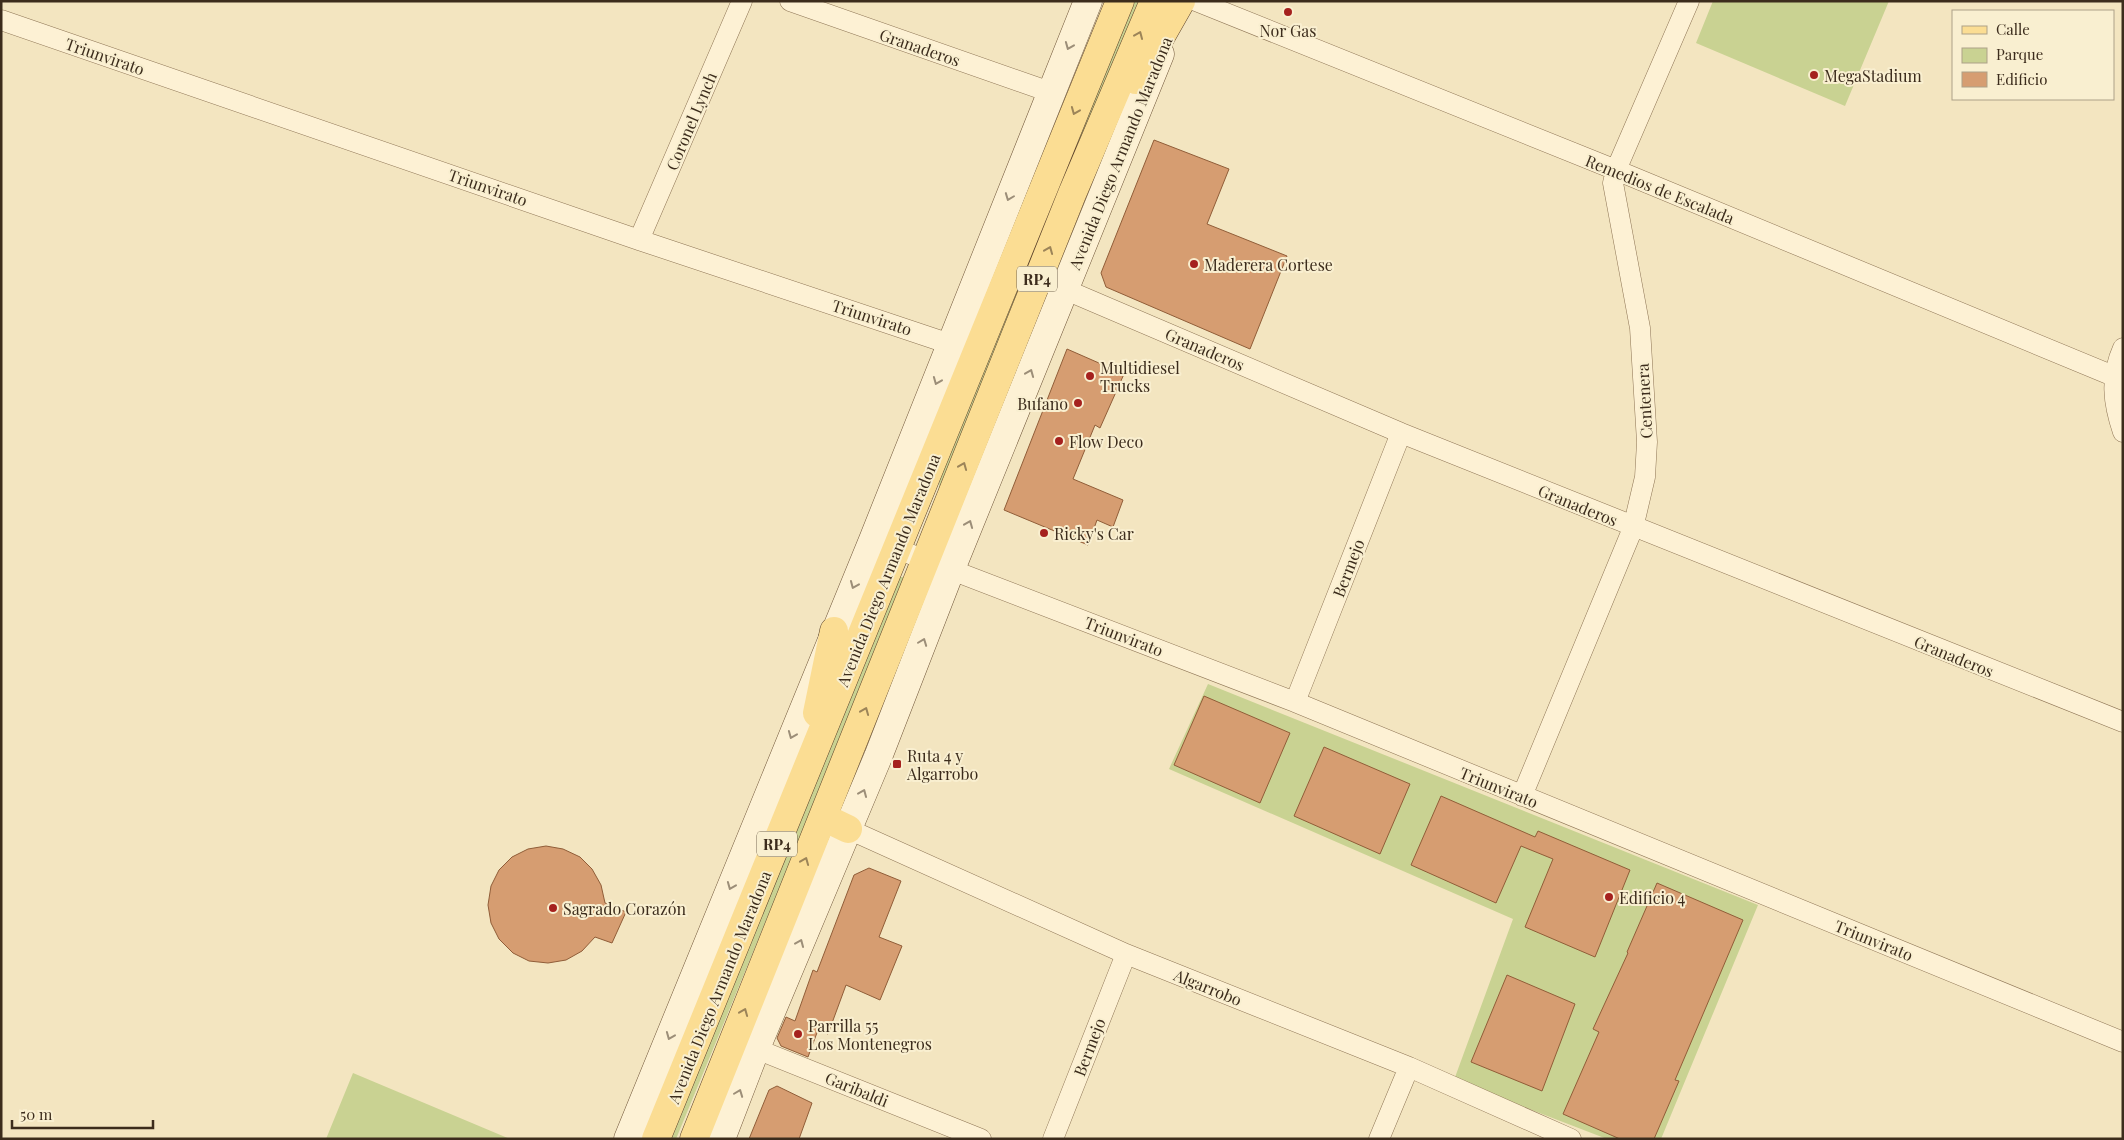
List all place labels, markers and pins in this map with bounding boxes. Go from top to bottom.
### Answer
marker: Nor Gas [1282,6,1294,18]
place label: Nor Gas [1260,20,1316,41]
place label: MegaStadium [1824,65,1922,86]
marker: MegaStadium [1808,69,1820,81]
place label: Maderera Cortese [1204,254,1333,275]
marker: Maderera Cortese [1188,258,1200,270]
place label: Multidiesel Trucks [1100,357,1180,396]
marker: Multidiesel Trucks [1084,370,1096,382]
place label: Bufano [1017,393,1068,414]
marker: Bufano [1072,397,1084,409]
place label: Flow Deco [1069,431,1143,452]
marker: Flow Deco [1053,435,1065,447]
place label: Ricky's Car [1054,523,1134,544]
marker: Ricky's Car [1038,527,1050,539]
place label: Ruta 4 y Algarrobo [906,745,979,784]
marker: Ruta 4 y Algarrobo [891,758,903,770]
place label: Edificio 4 [1619,887,1686,908]
marker: Edificio 4 [1603,891,1615,903]
place label: Sagrado Corazón [563,898,686,919]
marker: Sagrado Corazón [547,902,559,914]
place label: Parrilla 55 Los Montenegros [808,1015,932,1054]
marker: Parrilla 55 Los Montenegros [792,1028,804,1040]

